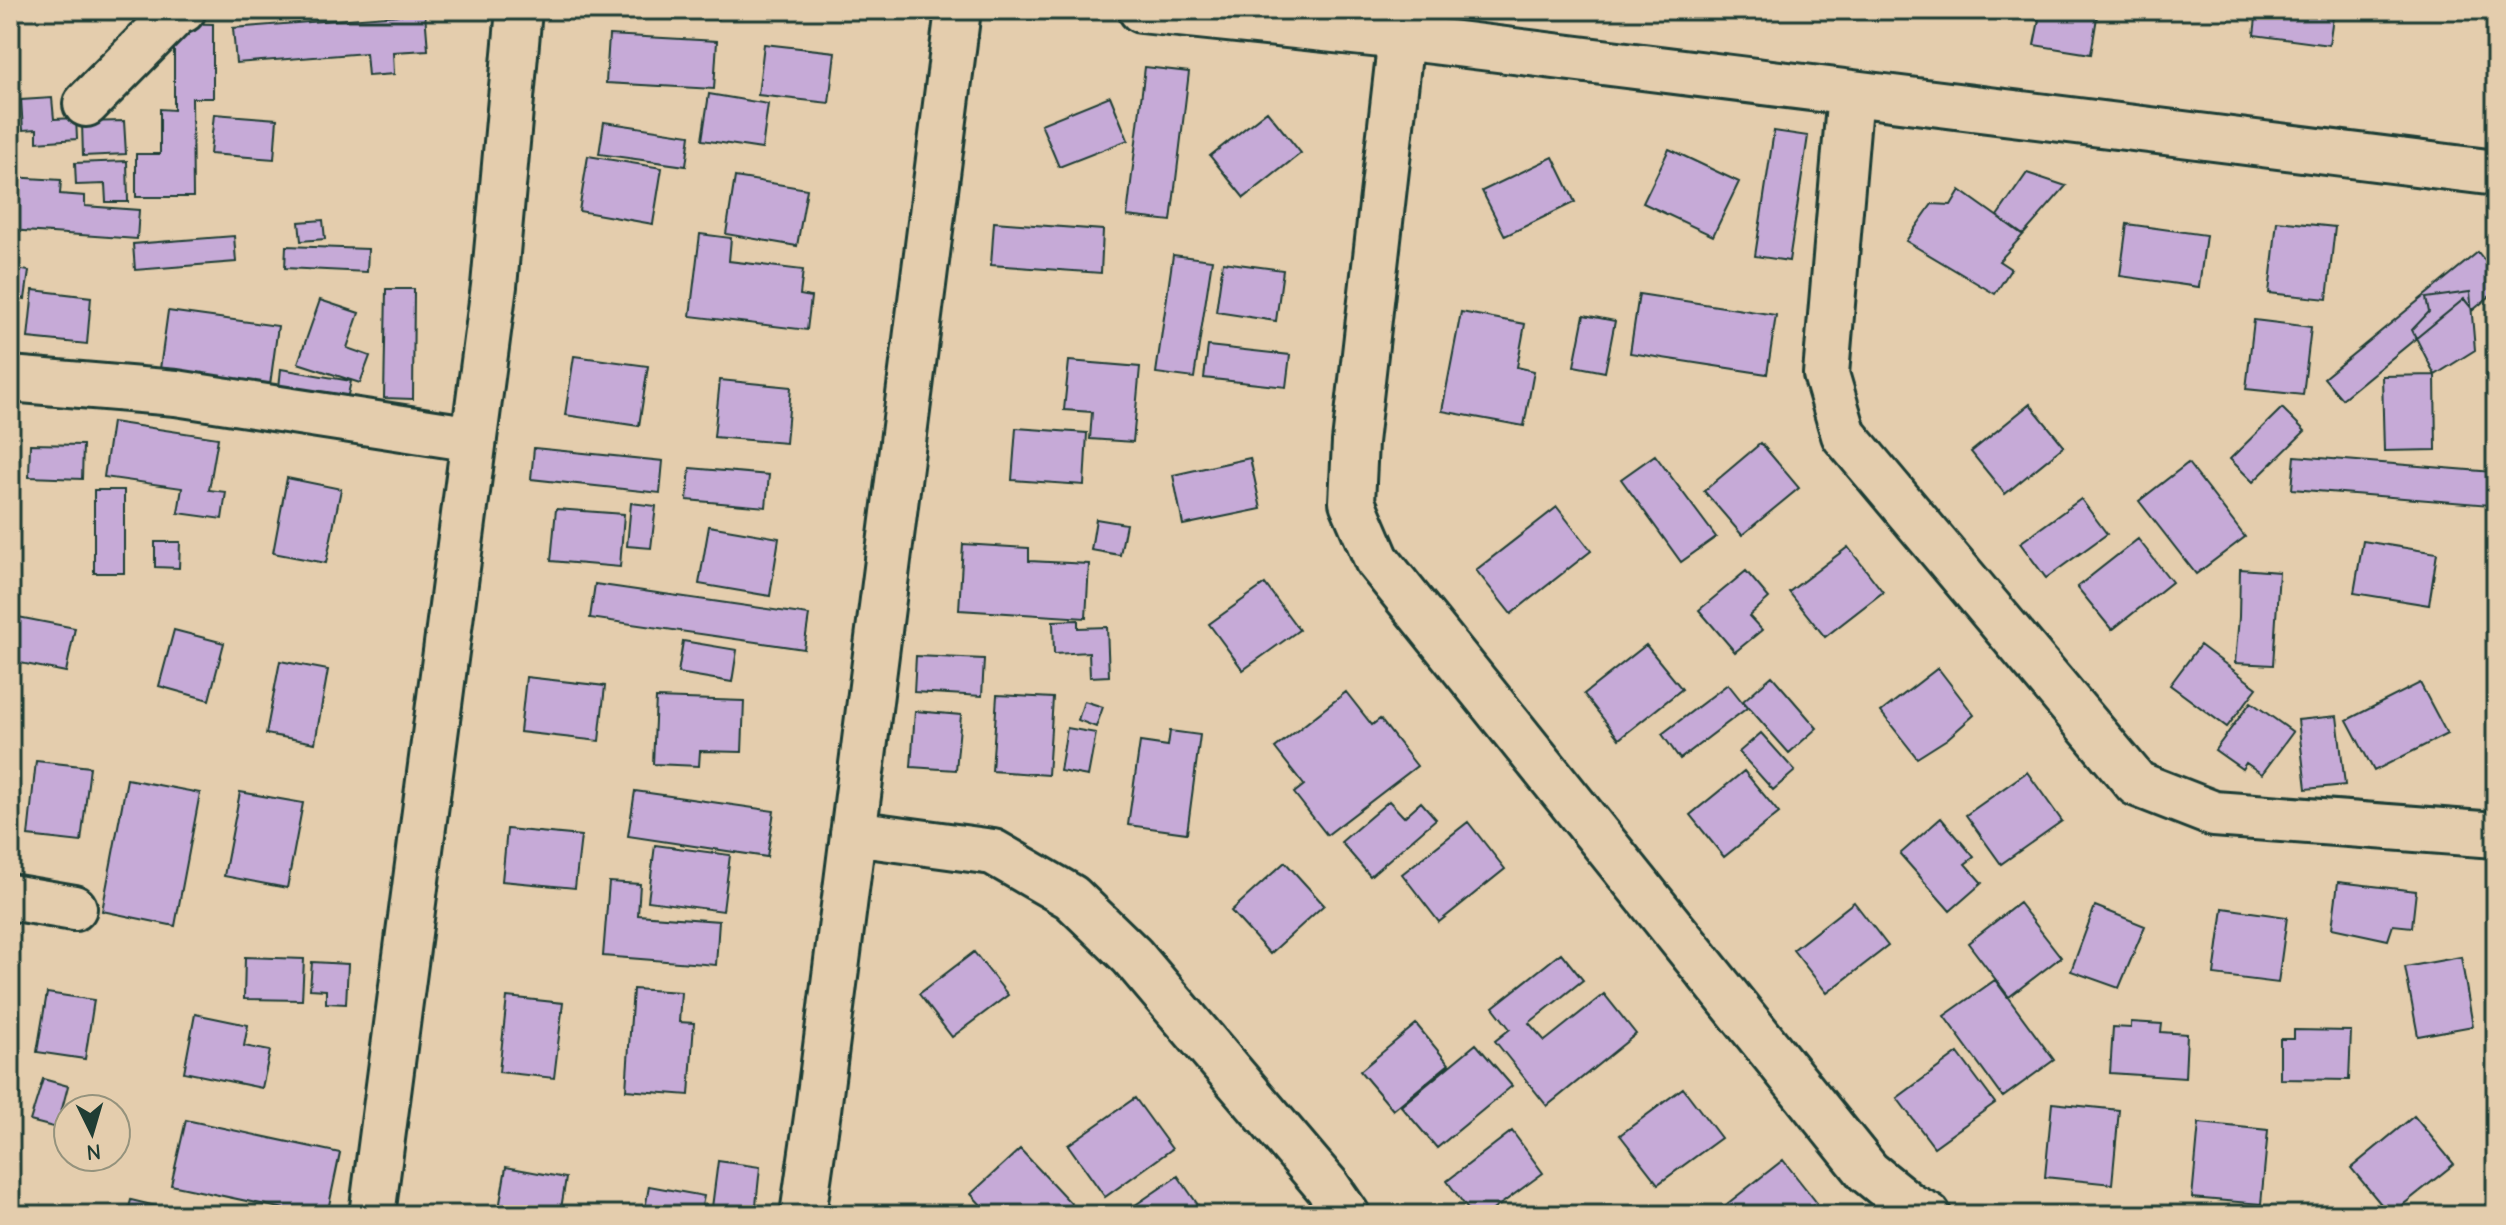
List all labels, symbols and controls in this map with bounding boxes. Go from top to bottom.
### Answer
north arrow [52,1093,132,1173]
text: N [85,1138,102,1166]

